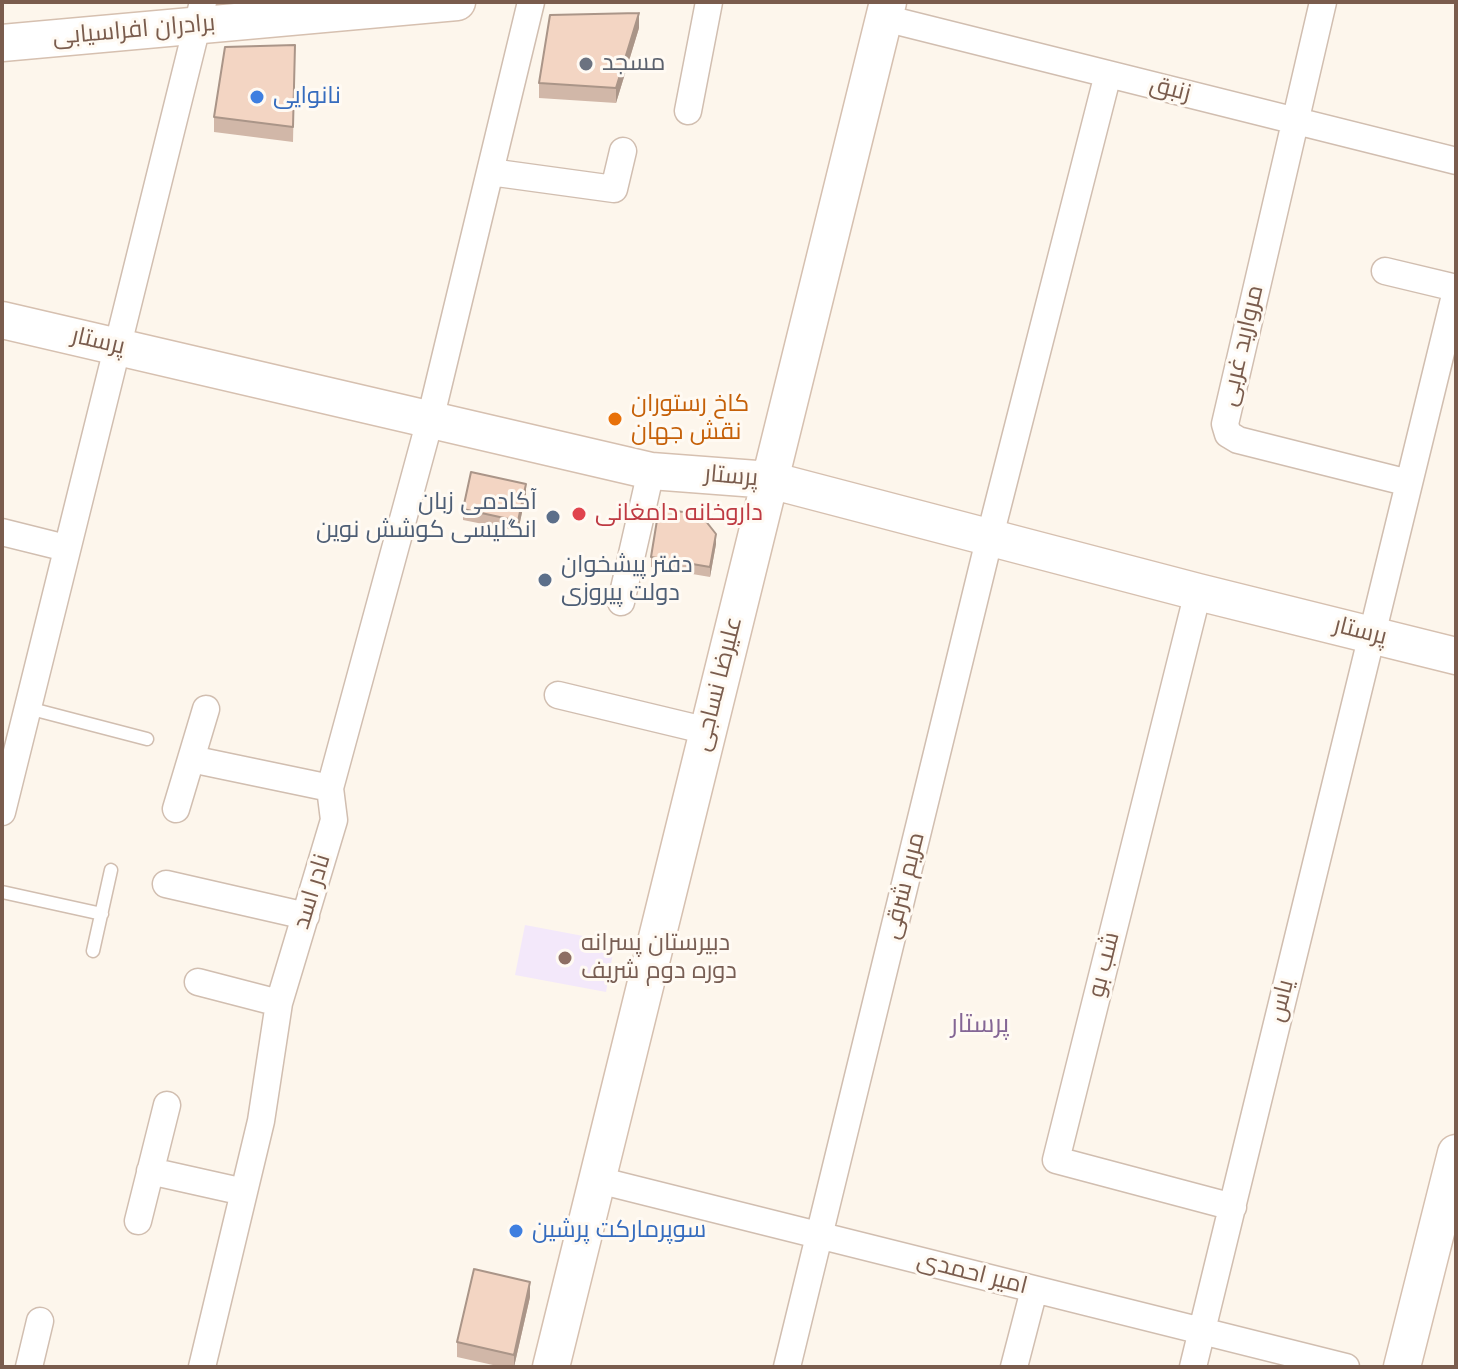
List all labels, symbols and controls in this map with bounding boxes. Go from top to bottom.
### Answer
street label: برادران افراسیابی [52,10,216,52]
place label: مسجد [602,50,665,78]
marker: مسجد [577,55,595,73]
street label: زنبق [1147,71,1193,109]
place label: نانوایی [273,83,341,111]
marker: نانوایی [248,88,266,106]
street label: مروارید غربی [1215,283,1271,409]
street label: پرستار [68,322,128,362]
place label: کاخ رستوران نقش جهان [631,391,749,447]
marker: کاخ رستوران نقش جهان [606,410,624,428]
street label: پرستار [703,460,759,494]
place label: آکادمی زبان انگلیسی کوشش نوین [316,489,537,545]
place label: داروخانه دامغانی [595,500,763,528]
marker: داروخانه دامغانی [570,505,588,523]
marker: آکادمی زبان انگلیسی کوشش نوین [544,508,562,526]
place label: دفتر پیشخوان دولت پیروزی [561,552,693,608]
marker: دفتر پیشخوان دولت پیروزی [536,571,554,589]
street label: پرستار [1330,612,1390,652]
street label: علیرضا نساجی [688,614,750,754]
street label: مریم شرقی [878,830,932,942]
street label: نادر اسد [288,851,338,933]
street label: شب بو [1083,929,1127,1001]
place label: دبیرستان پسرانه دوره دوم شریف [581,930,737,986]
marker: دبیرستان پسرانه دوره دوم شریف [556,949,574,967]
street label: یاس [1263,977,1301,1025]
district label: پرستار [951,1009,1009,1041]
place label: سوپرمارکت پرشین [532,1217,706,1245]
marker: سوپرمارکت پرشین [507,1222,525,1240]
street label: امیر احمدی [914,1246,1030,1302]

